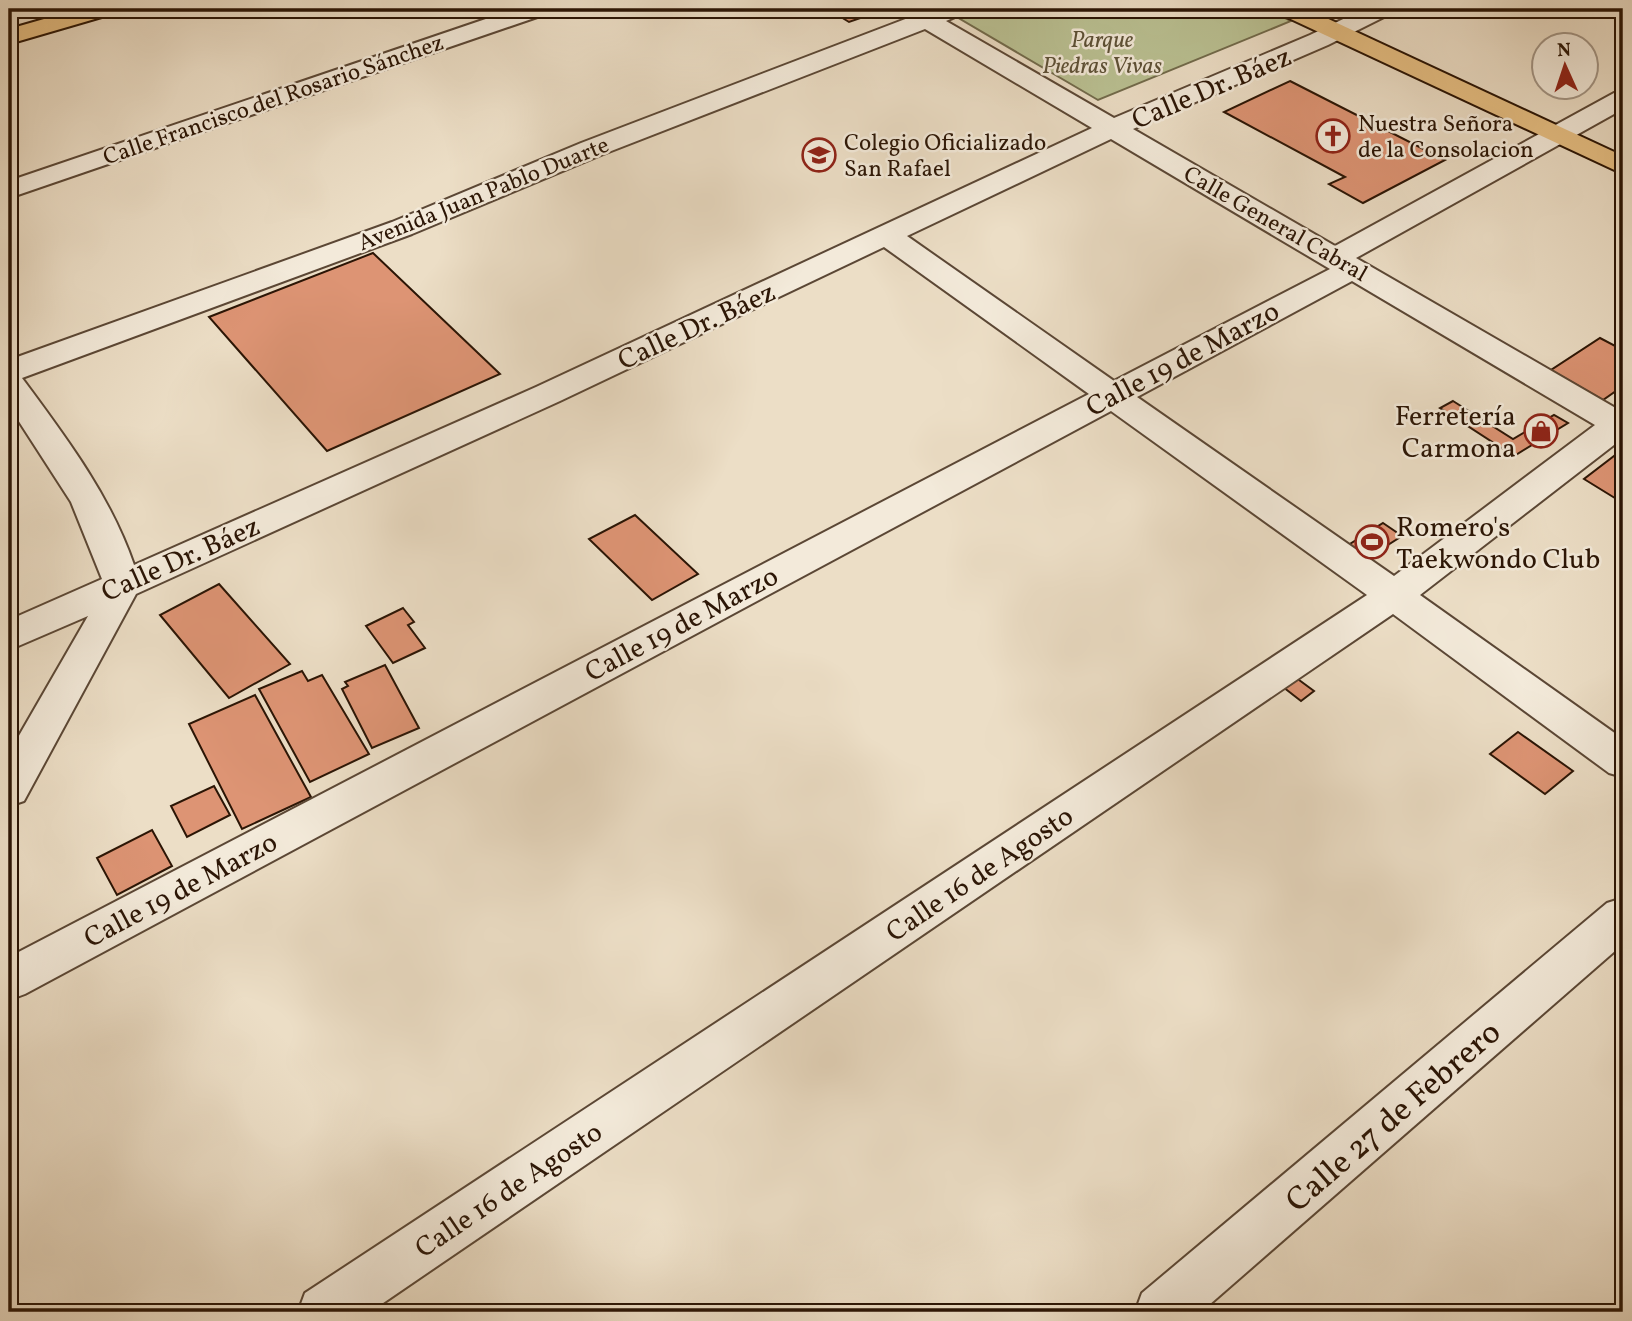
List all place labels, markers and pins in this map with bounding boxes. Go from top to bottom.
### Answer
place label: Nuestra Señora de la Consolacion [1358,109,1534,167]
church icon: Nuestra Señora de la Consolacion [1314,117,1352,155]
place label: Colegio Oficializado San Rafael [844,128,1046,186]
school or university icon: Colegio Oficializado San Rafael [800,136,838,174]
place label: Ferretería Carmona [1395,398,1516,469]
shop icon: Ferretería Carmona [1522,412,1560,450]
place label: Romero's Taekwondo Club [1396,509,1600,580]
sports icon: Romero's Taekwondo Club [1353,523,1391,561]

